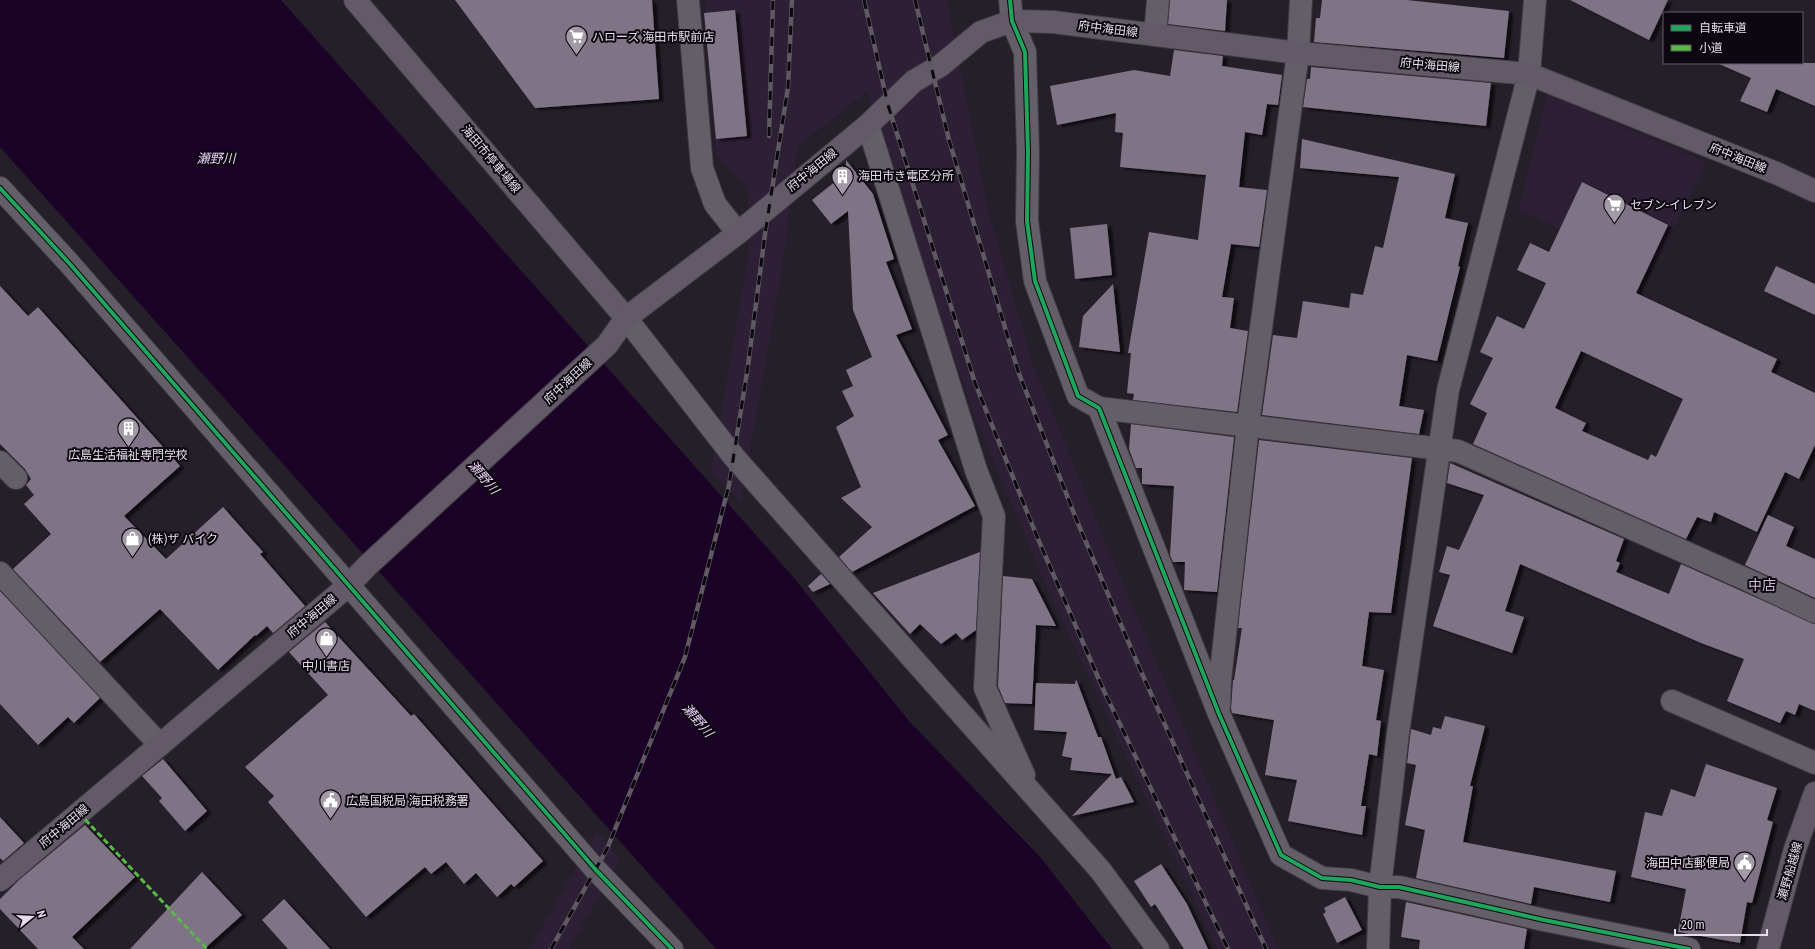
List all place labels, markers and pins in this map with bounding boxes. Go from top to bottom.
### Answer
supermarket icon: ハローズ 海田市駅前店 [564,24,590,57]
place label: ハローズ 海田市駅前店 [592,30,714,44]
building icon: 海田市き電区分所 [829,163,855,196]
place label: 海田市き電区分所 [858,169,954,183]
supermarket icon: セブン-イレブン [1602,192,1628,225]
place label: セブン-イレブン [1630,198,1717,212]
building icon: 広島生活福祉専門学校 [115,415,141,448]
place label: 広島生活福祉専門学校 [68,448,188,462]
shop icon: (株)ザ バイク [119,526,145,559]
place label: (株)ザ バイク [148,532,218,546]
shop icon: 中川書店 [313,626,339,659]
place label: 中川書店 [302,659,350,673]
public building icon: 広島国税局 海田税務署 [317,788,343,821]
place label: 広島国税局 海田税務署 [346,794,469,808]
public building icon: 海田中店郵便局 [1732,850,1758,883]
place label: 海田中店郵便局 [1646,856,1730,870]

